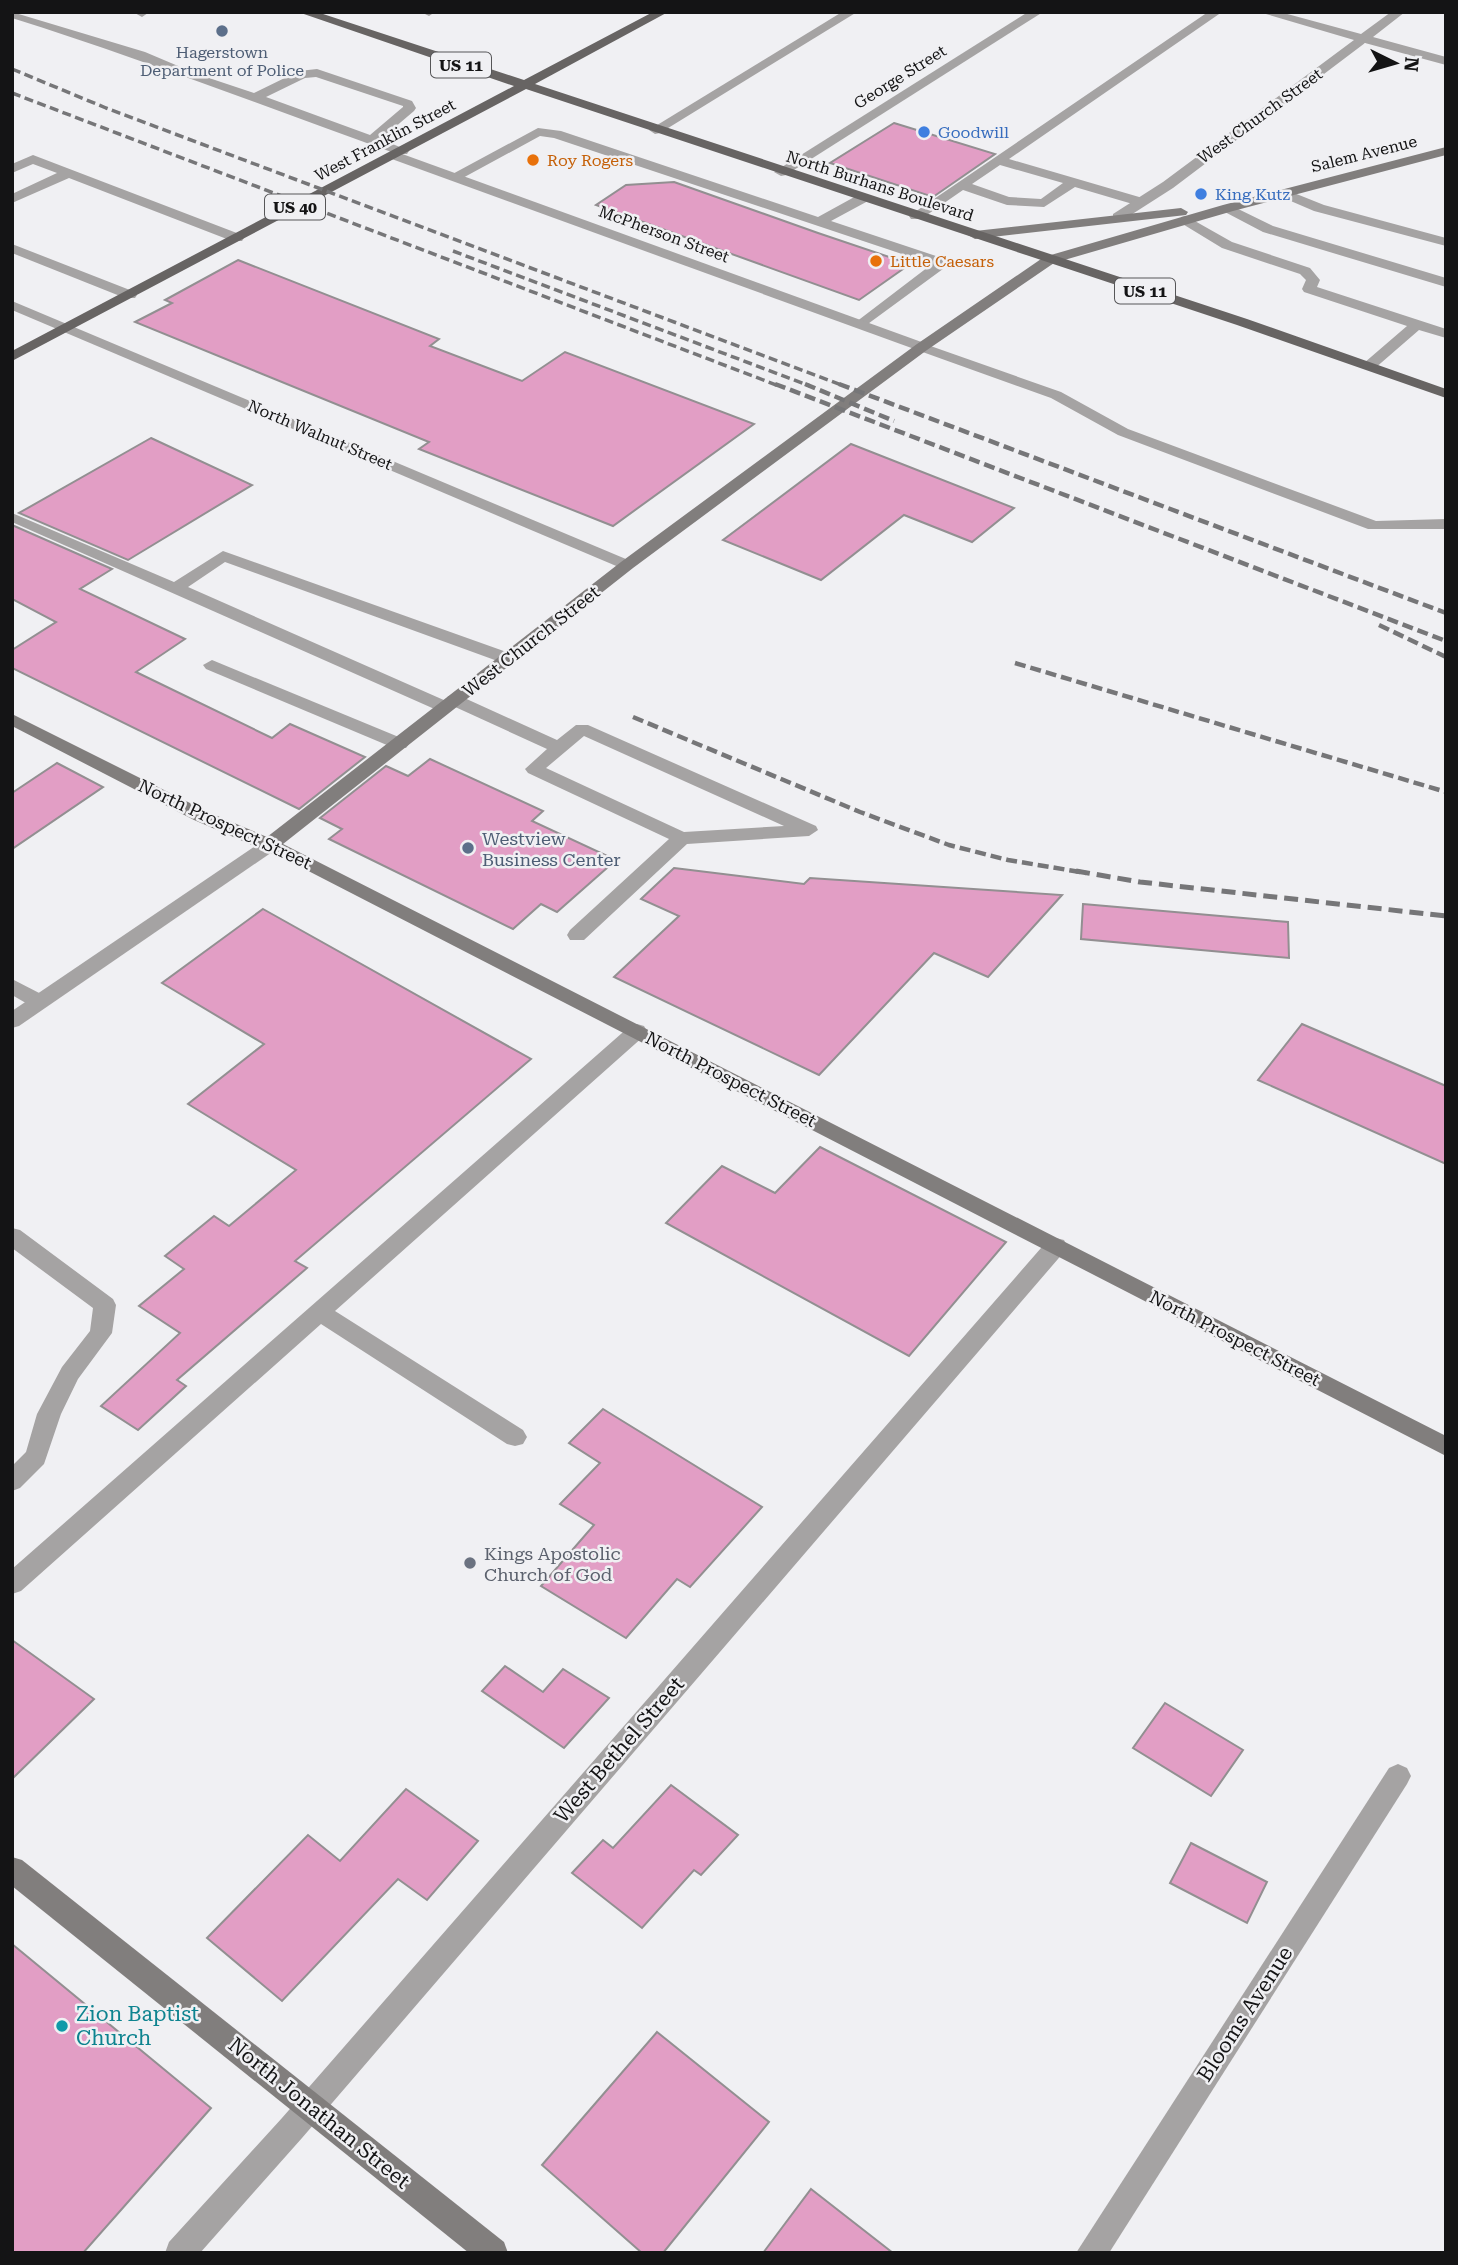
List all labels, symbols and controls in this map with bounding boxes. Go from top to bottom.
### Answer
marker: Hagerstown Department of Police [214,23,230,39]
north arrow [1360,28,1430,98]
street label: George Street [850,41,950,113]
place label: Hagerstown Department of Police [140,43,304,80]
road number: US 11 [431,53,491,78]
text: N [1399,56,1424,73]
street label: West Church Street [1194,64,1326,168]
street label: West Franklin Street [311,95,459,185]
place label: Goodwill [938,123,1009,142]
marker: Goodwill [916,124,932,140]
street label: Salem Avenue [1309,132,1419,176]
street label: North Burhans Boulevard [784,147,976,225]
place label: Roy Rogers [547,151,634,170]
marker: Roy Rogers [525,152,541,168]
place label: King Kutz [1215,185,1290,204]
marker: King Kutz [1193,186,1209,202]
road number: US 40 [265,195,325,220]
street label: McPherson Street [596,202,732,266]
place label: Little Caesars [890,252,994,271]
marker: Little Caesars [868,253,884,269]
road number: US 11 [1115,278,1175,304]
street label: North Walnut Street [245,396,395,474]
street label: West Church Street [458,581,604,701]
street label: North Prospect Street [135,775,315,874]
place label: Westview Business Center [482,828,621,870]
marker: Westview Business Center [460,840,476,856]
street label: North Prospect Street [642,1027,820,1131]
street label: North Prospect Street [1146,1286,1324,1390]
place label: Kings Apostolic Church of God [484,1543,621,1585]
marker: Kings Apostolic Church of God [462,1555,478,1571]
street label: West Bethel Street [549,1672,689,1828]
street label: Blooms Avenue [1192,1942,1298,2086]
place label: Zion Baptist Church [76,2002,199,2050]
marker: Zion Baptist Church [54,2018,70,2034]
street label: North Jonathan Street [224,2033,415,2194]

